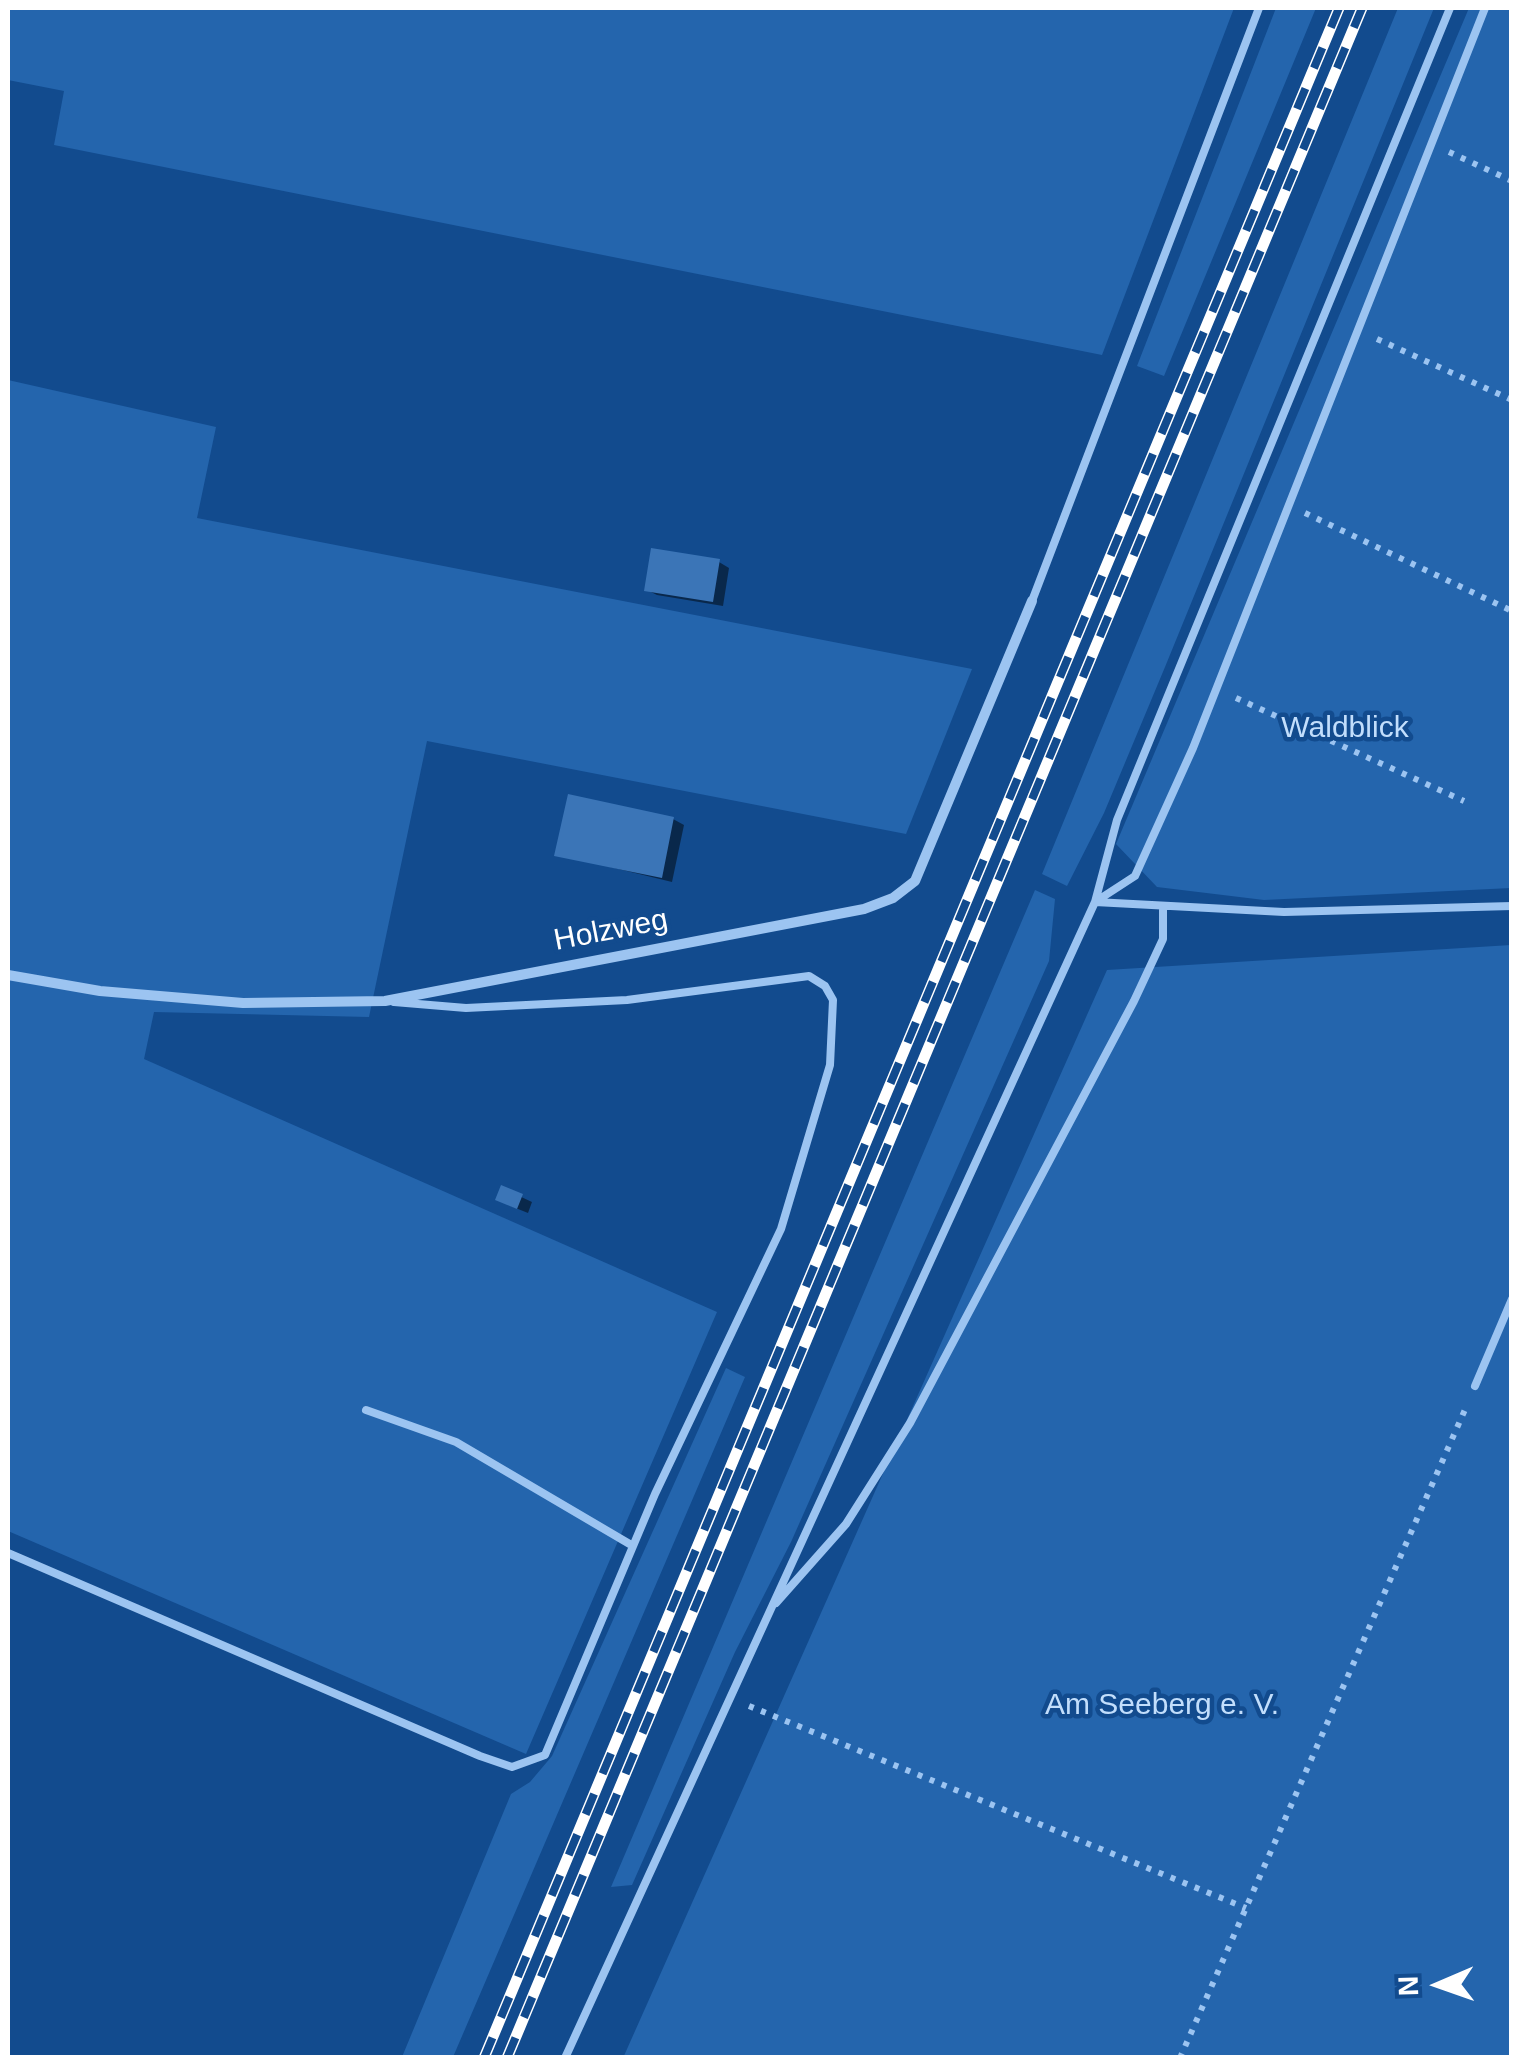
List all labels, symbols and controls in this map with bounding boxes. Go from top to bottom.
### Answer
park label: Waldblick [1281,711,1409,747]
street label: Holzweg [551,902,671,960]
park label: Am Seeberg e. V. [1045,1688,1279,1724]
north arrow [1389,1935,1489,2035]
text: N [1393,1975,1424,1997]

